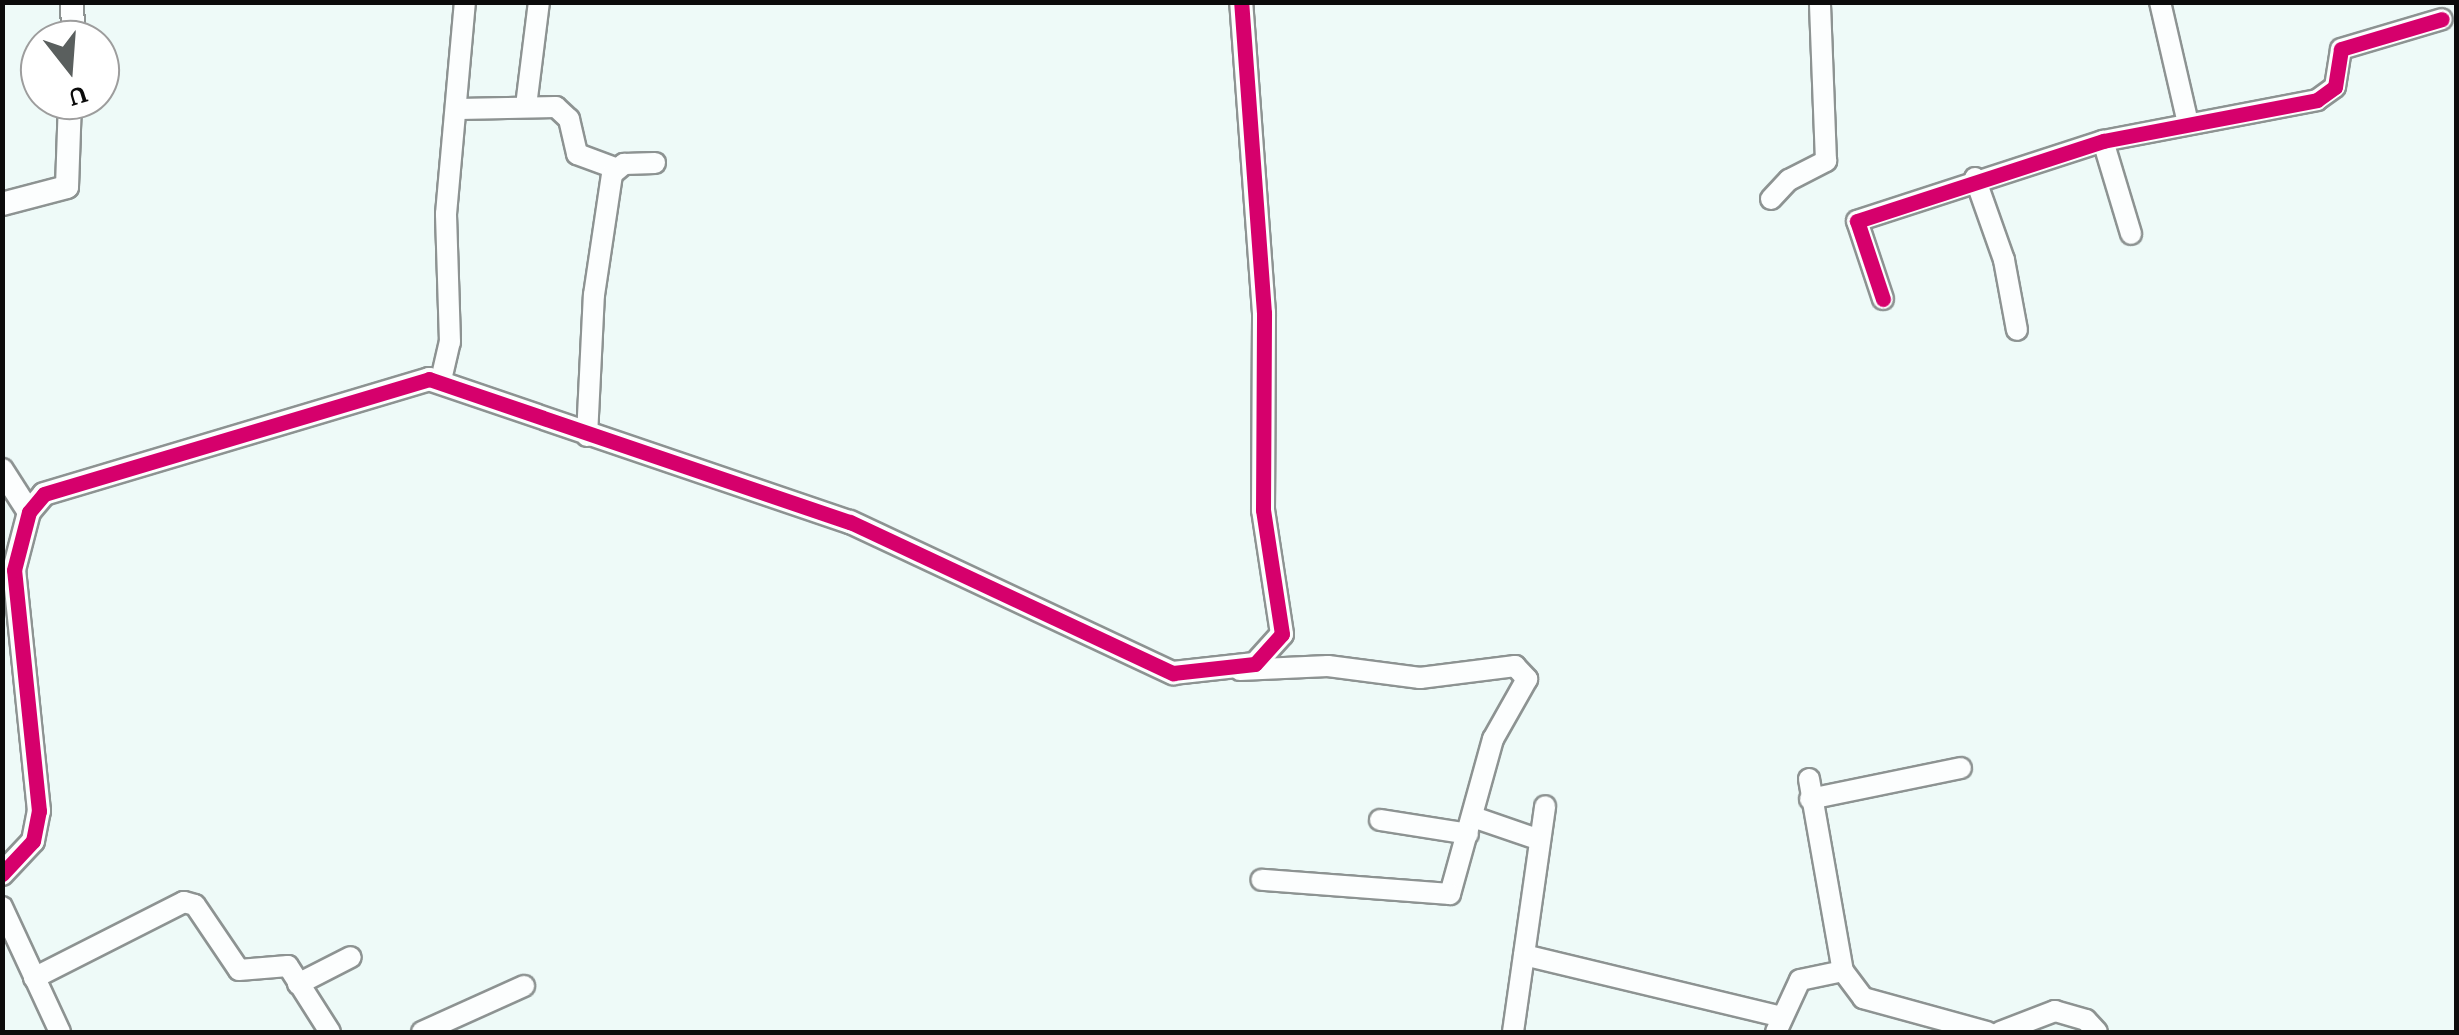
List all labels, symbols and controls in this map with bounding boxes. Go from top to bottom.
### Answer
north arrow [20,20,120,120]
text: U [65,80,92,115]

